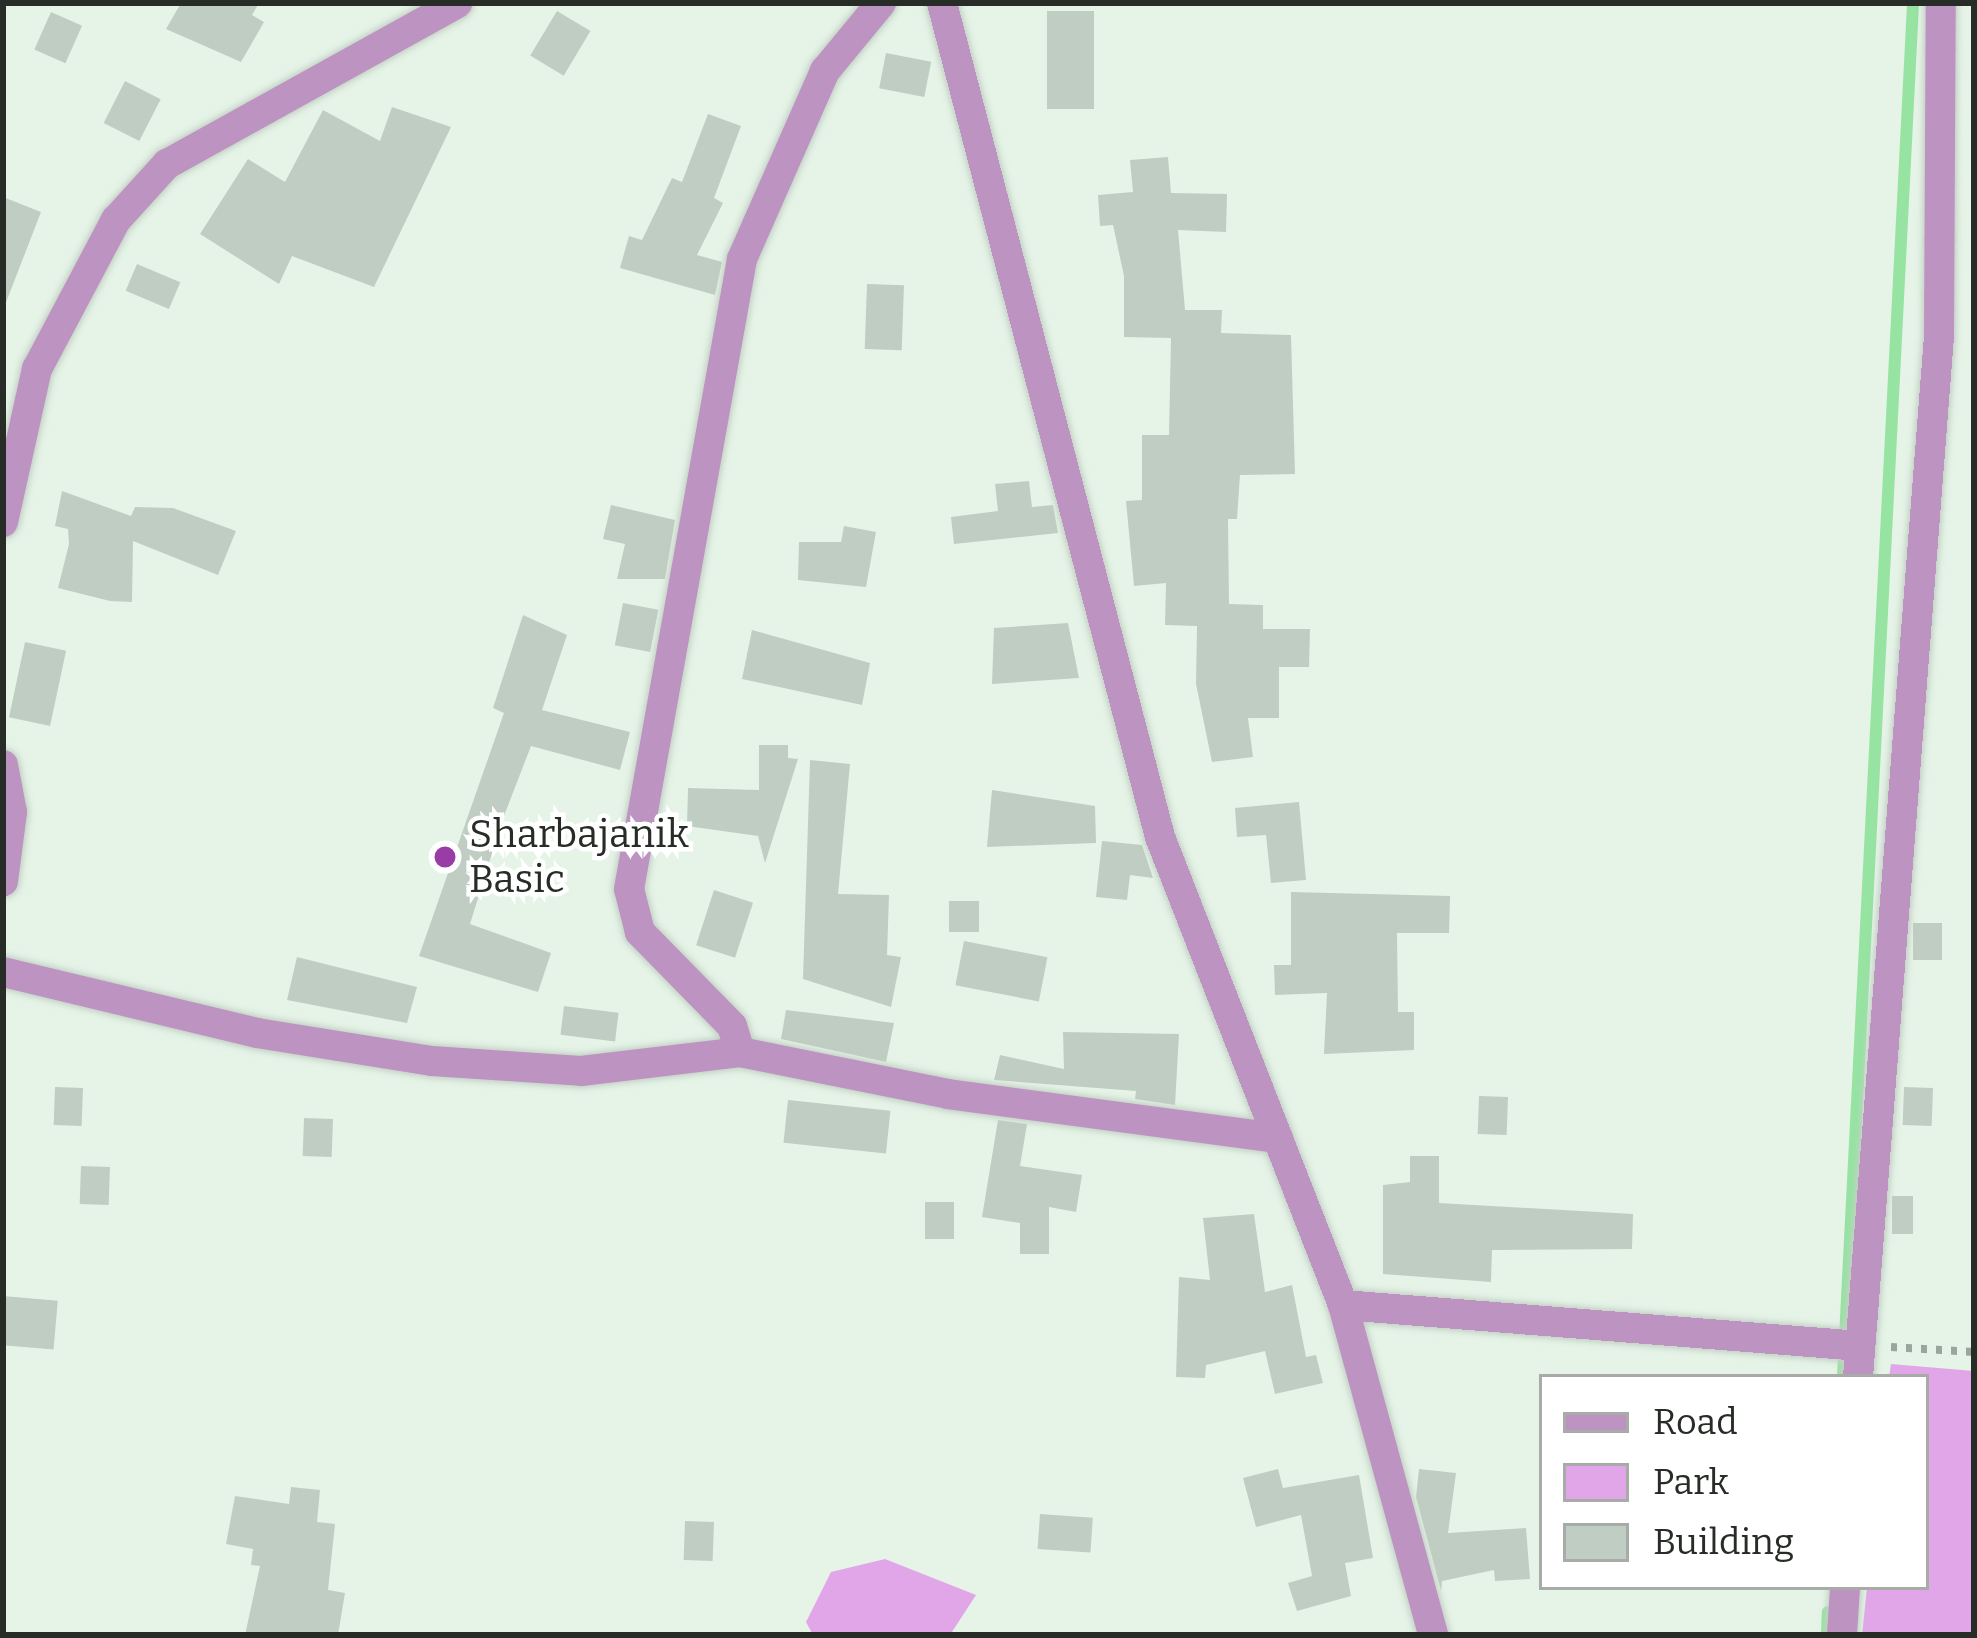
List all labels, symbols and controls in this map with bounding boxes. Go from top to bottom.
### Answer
place label: Sharbajanik Basic [469,812,689,903]
marker: Sharbajanik Basic [432,844,458,870]
legend [1539,1374,1929,1590]
text: Road [1653,1400,1738,1444]
text: Park [1653,1460,1729,1504]
text: Building [1653,1520,1794,1564]

